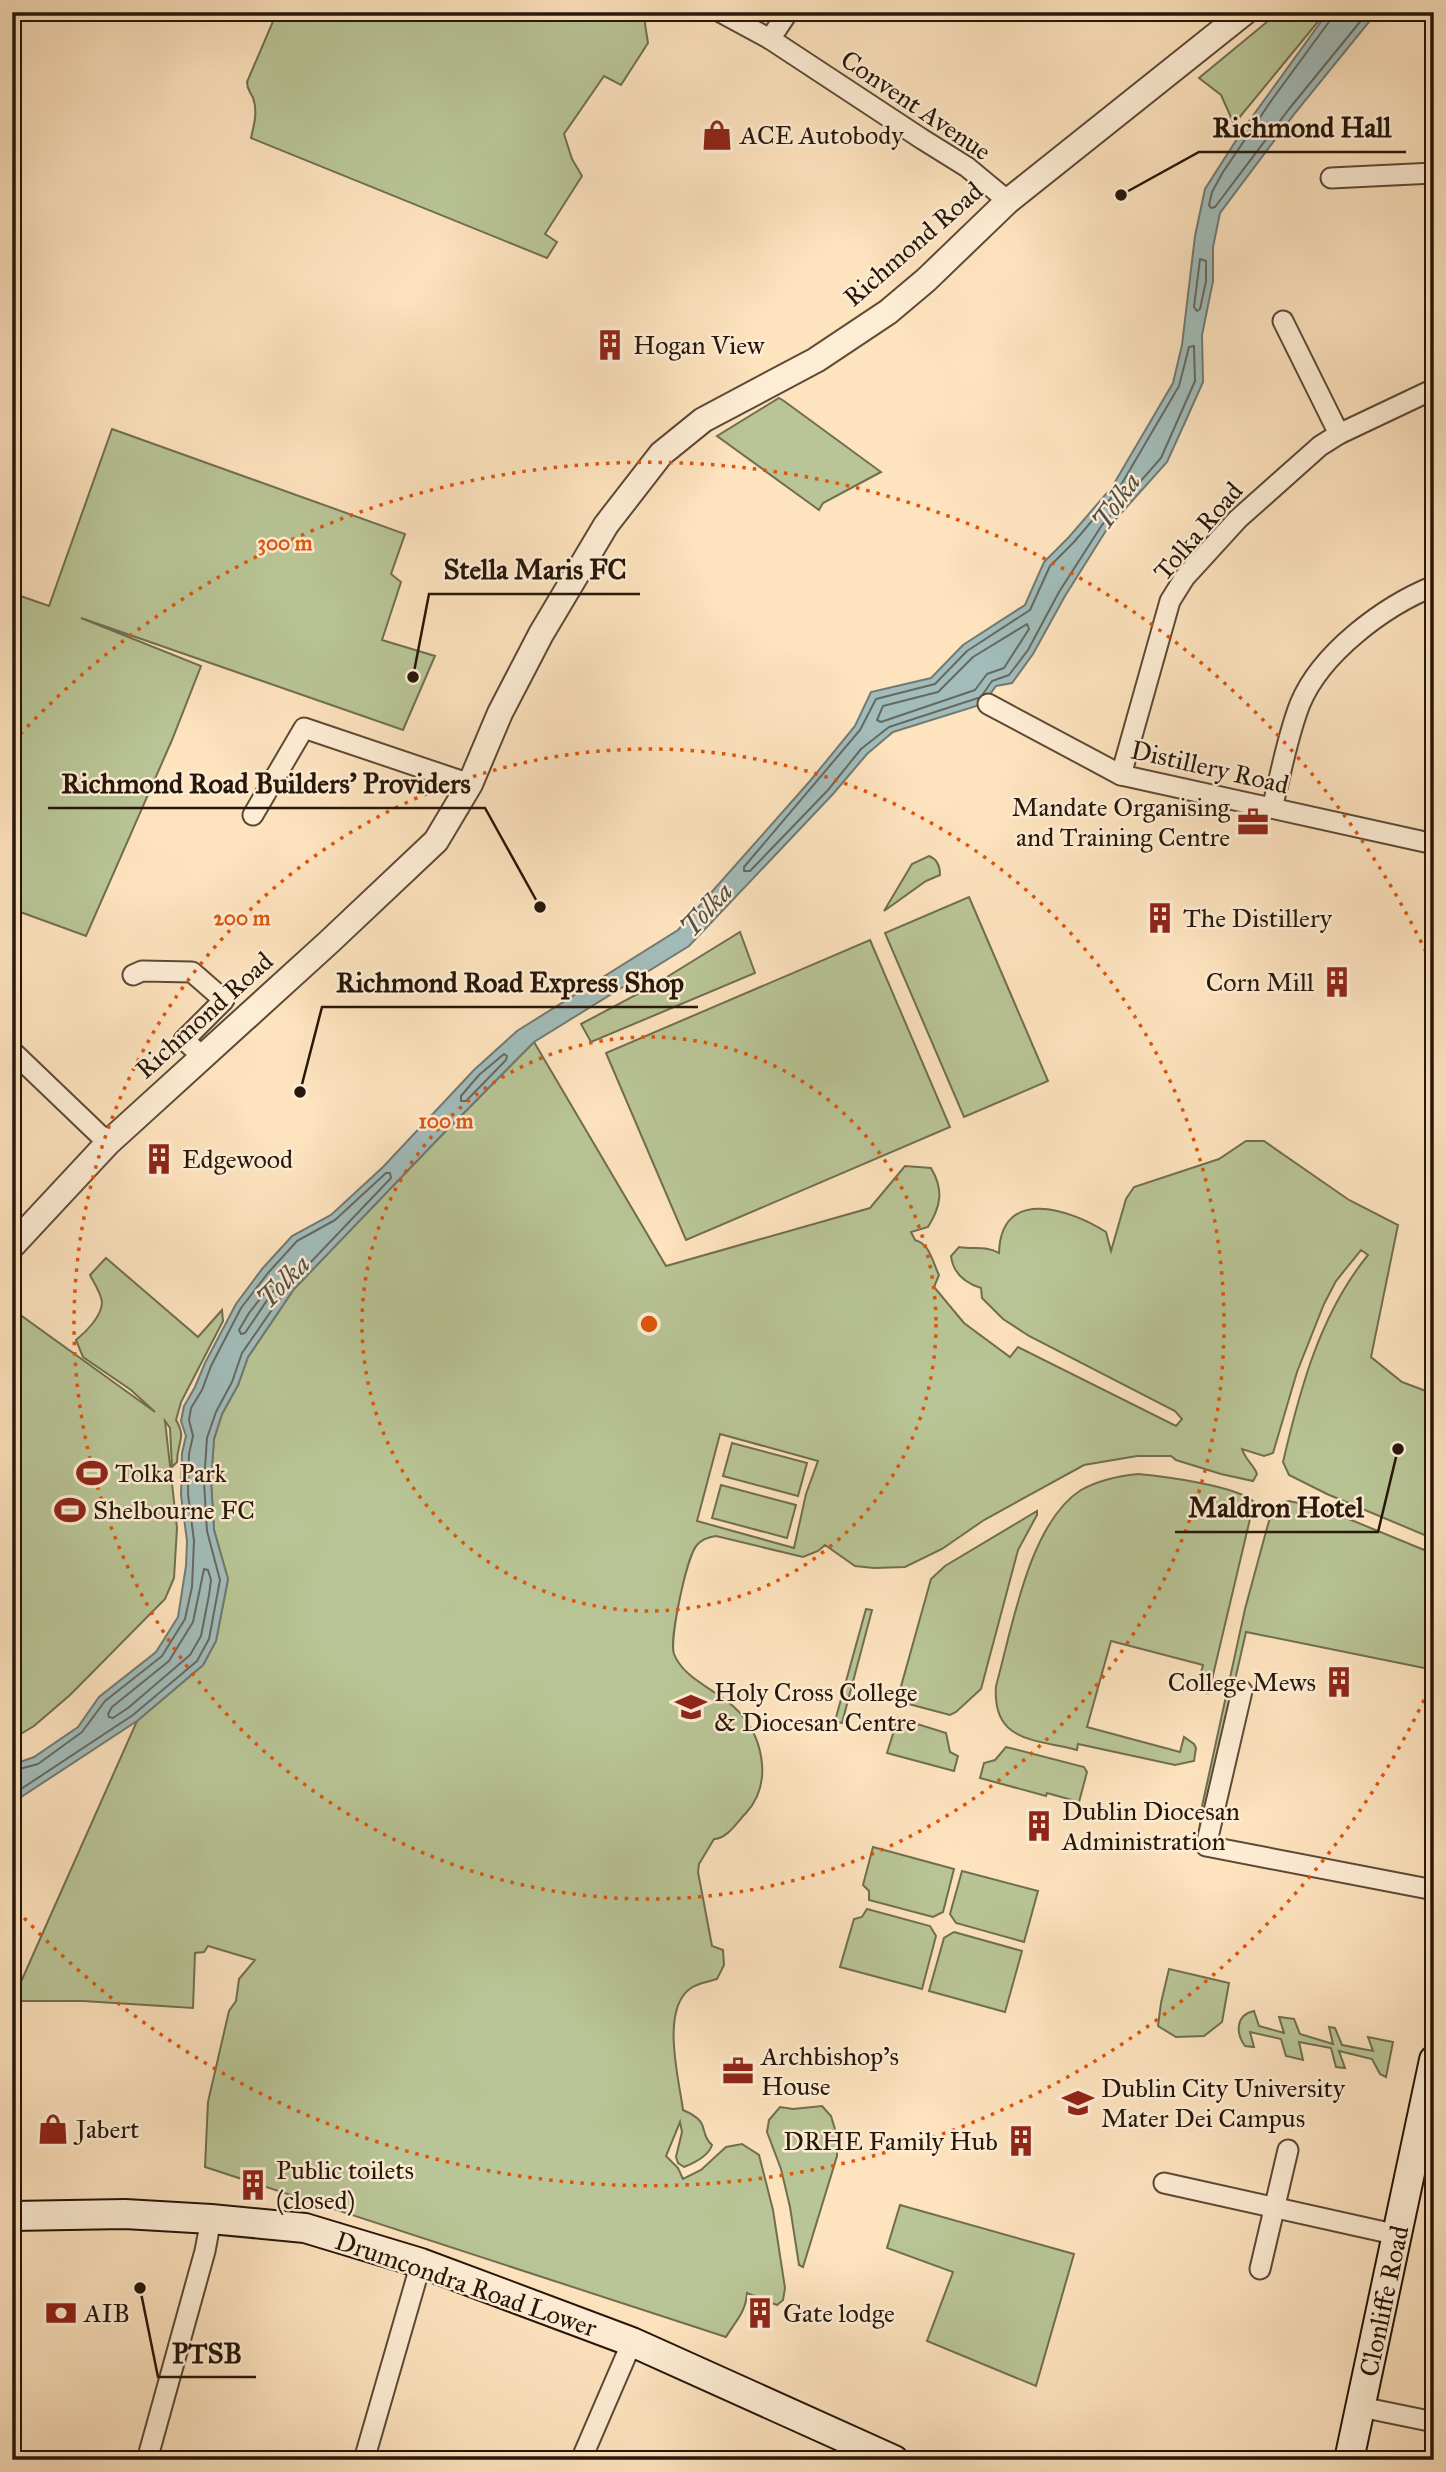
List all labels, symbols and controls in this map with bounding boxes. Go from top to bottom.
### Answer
street label: Convent Avenue [835,43,997,167]
callout: Richmond Hall [1199,103,1406,152]
text: Richmond Hall [1213,110,1392,145]
shop icon: ACE Autobody [700,118,734,152]
place label: ACE Autobody [739,119,904,151]
street label: Richmond Road [837,175,989,313]
building icon: Hogan View [593,328,627,362]
place label: Hogan View [633,329,765,361]
water label: Tolka [1085,466,1148,537]
street label: Tolka Road [1147,475,1249,587]
text: 300 m [257,530,313,556]
callout: Stella Maris FC [429,545,640,594]
text: Stella Maris FC [443,552,627,587]
street label: Distillery Road [1128,733,1292,801]
callout: Richmond Road Builders' Providers [48,759,485,808]
text: Richmond Road Builders' Providers [61,766,471,801]
place label: Mandate Organising and Training Centre [1012,791,1231,853]
office icon: Mandate Organising and Training Centre [1236,805,1270,839]
water label: Tolka [673,875,740,944]
building icon: The Distillery [1143,901,1177,935]
place label: The Distillery [1183,902,1333,934]
text: 200 m [214,905,271,931]
street label: Richmond Road [129,945,279,1085]
callout: Richmond Road Express Shop [322,958,698,1007]
text: Richmond Road Express Shop [336,965,684,1000]
building icon: Corn Mill [1320,965,1354,999]
place label: Corn Mill [1206,966,1314,998]
text: 100 m [419,1108,474,1134]
building icon: Edgewood [142,1142,176,1176]
place label: Edgewood [182,1143,293,1175]
water label: Tolka [249,1247,318,1316]
centre of rings [637,1312,661,1336]
sports icon: Tolka Park [75,1456,109,1490]
place label: Tolka Park [115,1457,227,1489]
callout: Maldron Hotel [1175,1483,1378,1532]
text: Maldron Hotel [1188,1490,1364,1525]
sports icon: Shelbourne FC [53,1493,87,1527]
place label: Shelbourne FC [93,1494,255,1526]
building icon: College Mews [1322,1665,1356,1699]
place label: College Mews [1168,1666,1316,1698]
place label: Holy Cross College & Diocesan Centre [714,1676,918,1738]
school or university icon: Holy Cross College & Diocesan Centre [674,1690,708,1724]
place label: Dublin Diocesan Administration [1061,1795,1240,1857]
building icon: Dublin Diocesan Administration [1022,1809,1056,1843]
place label: Archbishop's House [760,2040,899,2102]
office icon: Archbishop's House [721,2054,755,2088]
place label: Dublin City University Mater Dei Campus [1101,2072,1346,2134]
school or university icon: Dublin City University Mater Dei Campus [1061,2086,1095,2120]
shop icon: Jabert [36,2112,70,2146]
place label: Jabert [73,2113,139,2145]
building icon: DRHE Family Hub [1004,2124,1038,2158]
place label: DRHE Family Hub [783,2125,998,2157]
place label: Public toilets (closed) [276,2154,414,2216]
building icon: Public toilets (closed) [236,2168,270,2202]
street label: Clonliffe Road [1352,2223,1416,2379]
street label: Drumcondra Road Lower [331,2224,601,2344]
bank icon: AIB [44,2296,78,2330]
building icon: Gate lodge [743,2296,777,2330]
place label: AIB [83,2297,130,2329]
place label: Gate lodge [783,2297,895,2329]
callout: PTSB [158,2328,256,2377]
text: PTSB [172,2336,242,2371]

